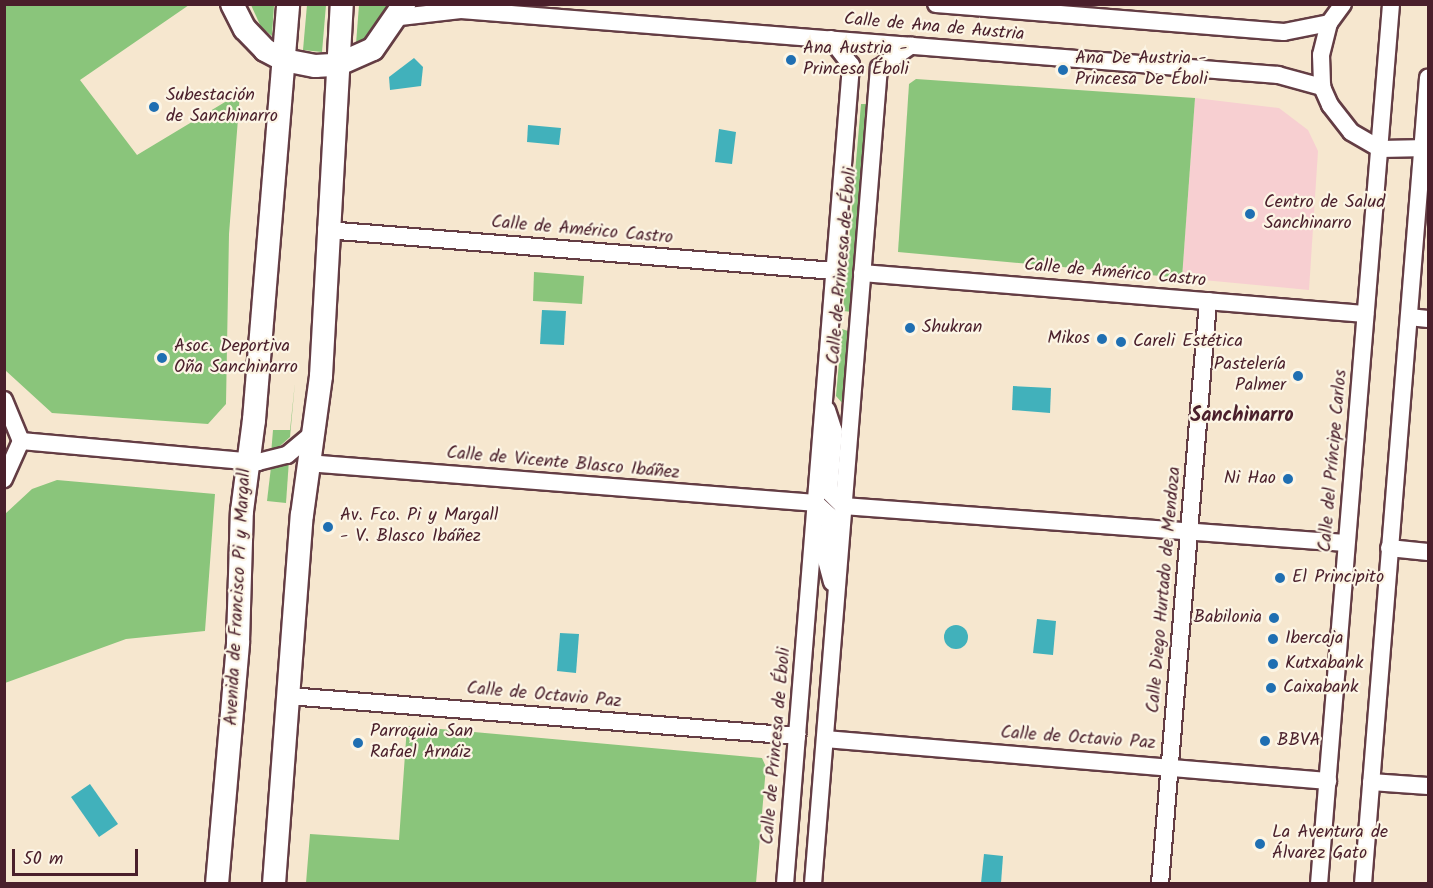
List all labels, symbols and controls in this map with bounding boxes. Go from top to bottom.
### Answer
street label: Calle de Ana de Austria [843,9,1025,47]
place label: Ana Austria - Princesa Éboli [803,39,909,82]
place label: Ana De Austria - Princesa De Éboli [1075,49,1208,92]
marker: Ana Austria - Princesa Éboli [784,53,798,67]
marker: Ana De Austria - Princesa De Éboli [1056,63,1070,77]
place label: Subestación de Sanchinarro [166,86,278,128]
marker: Subestación de Sanchinarro [147,100,161,114]
street label: Calle de Princesa de Éboli [824,167,862,365]
place label: Centro de Salud Sanchinarro [1264,193,1385,236]
marker: Centro de Salud Sanchinarro [1241,205,1259,223]
street label: Calle de Américo Castro [490,212,674,250]
street label: Calle de Américo Castro [1023,255,1207,293]
place label: Shukran [922,317,982,339]
marker: Shukran [903,321,917,335]
place label: Mikos [1047,328,1090,350]
place label: Careli Estética [1133,331,1243,353]
marker: Mikos [1095,332,1109,346]
marker: Careli Estética [1114,335,1128,349]
place label: Asoc. Deportiva Oña Sanchinarro [174,337,298,380]
marker: Asoc. Deportiva Oña Sanchinarro [155,351,169,365]
place label: Pastelería Palmer [1214,355,1286,398]
marker: Pastelería Palmer [1291,369,1305,383]
street label: Calle del Príncipe Carlos [1315,369,1353,553]
district label: Sanchinarro [1190,404,1294,428]
street label: Calle de Vicente Blasco Ibáñez [446,443,680,485]
street label: Calle Diego Hurtado de Mendoza [1143,466,1187,714]
street label: Avenida de Francisco Pi y Margall [221,468,257,726]
place label: Ni Hao [1224,468,1276,490]
marker: Ni Hao [1281,472,1295,486]
place label: Av. Fco. Pi y Margall - V. Blasco Ibáñez [340,506,498,548]
marker: Av. Fco. Pi y Margall - V. Blasco Ibáñez [321,520,335,534]
place label: El Principito [1292,567,1384,589]
marker: El Principito [1273,571,1287,585]
place label: Babilonia [1193,607,1262,629]
marker: Babilonia [1267,611,1281,625]
place label: Ibercaja [1285,628,1344,650]
marker: Ibercaja [1266,632,1280,646]
street label: Calle de Princesa de Éboli [758,647,796,845]
place label: Kutxabank [1285,653,1363,675]
marker: Kutxabank [1266,657,1280,671]
place label: Caixabank [1283,677,1359,699]
street label: Calle de Octavio Paz [466,678,622,714]
marker: Caixabank [1264,681,1278,695]
place label: Parroquia San Rafael Arnáiz [370,722,473,764]
street label: Calle de Octavio Paz [1000,723,1156,755]
place label: BBVA [1277,730,1320,752]
marker: BBVA [1258,734,1272,748]
marker: Parroquia San Rafael Arnáiz [351,736,365,750]
place label: La Aventura de Álvarez Gato [1272,823,1388,866]
scale bar [15,837,141,875]
marker: La Aventura de Álvarez Gato [1253,837,1267,851]
text: 50 m [23,845,63,874]

